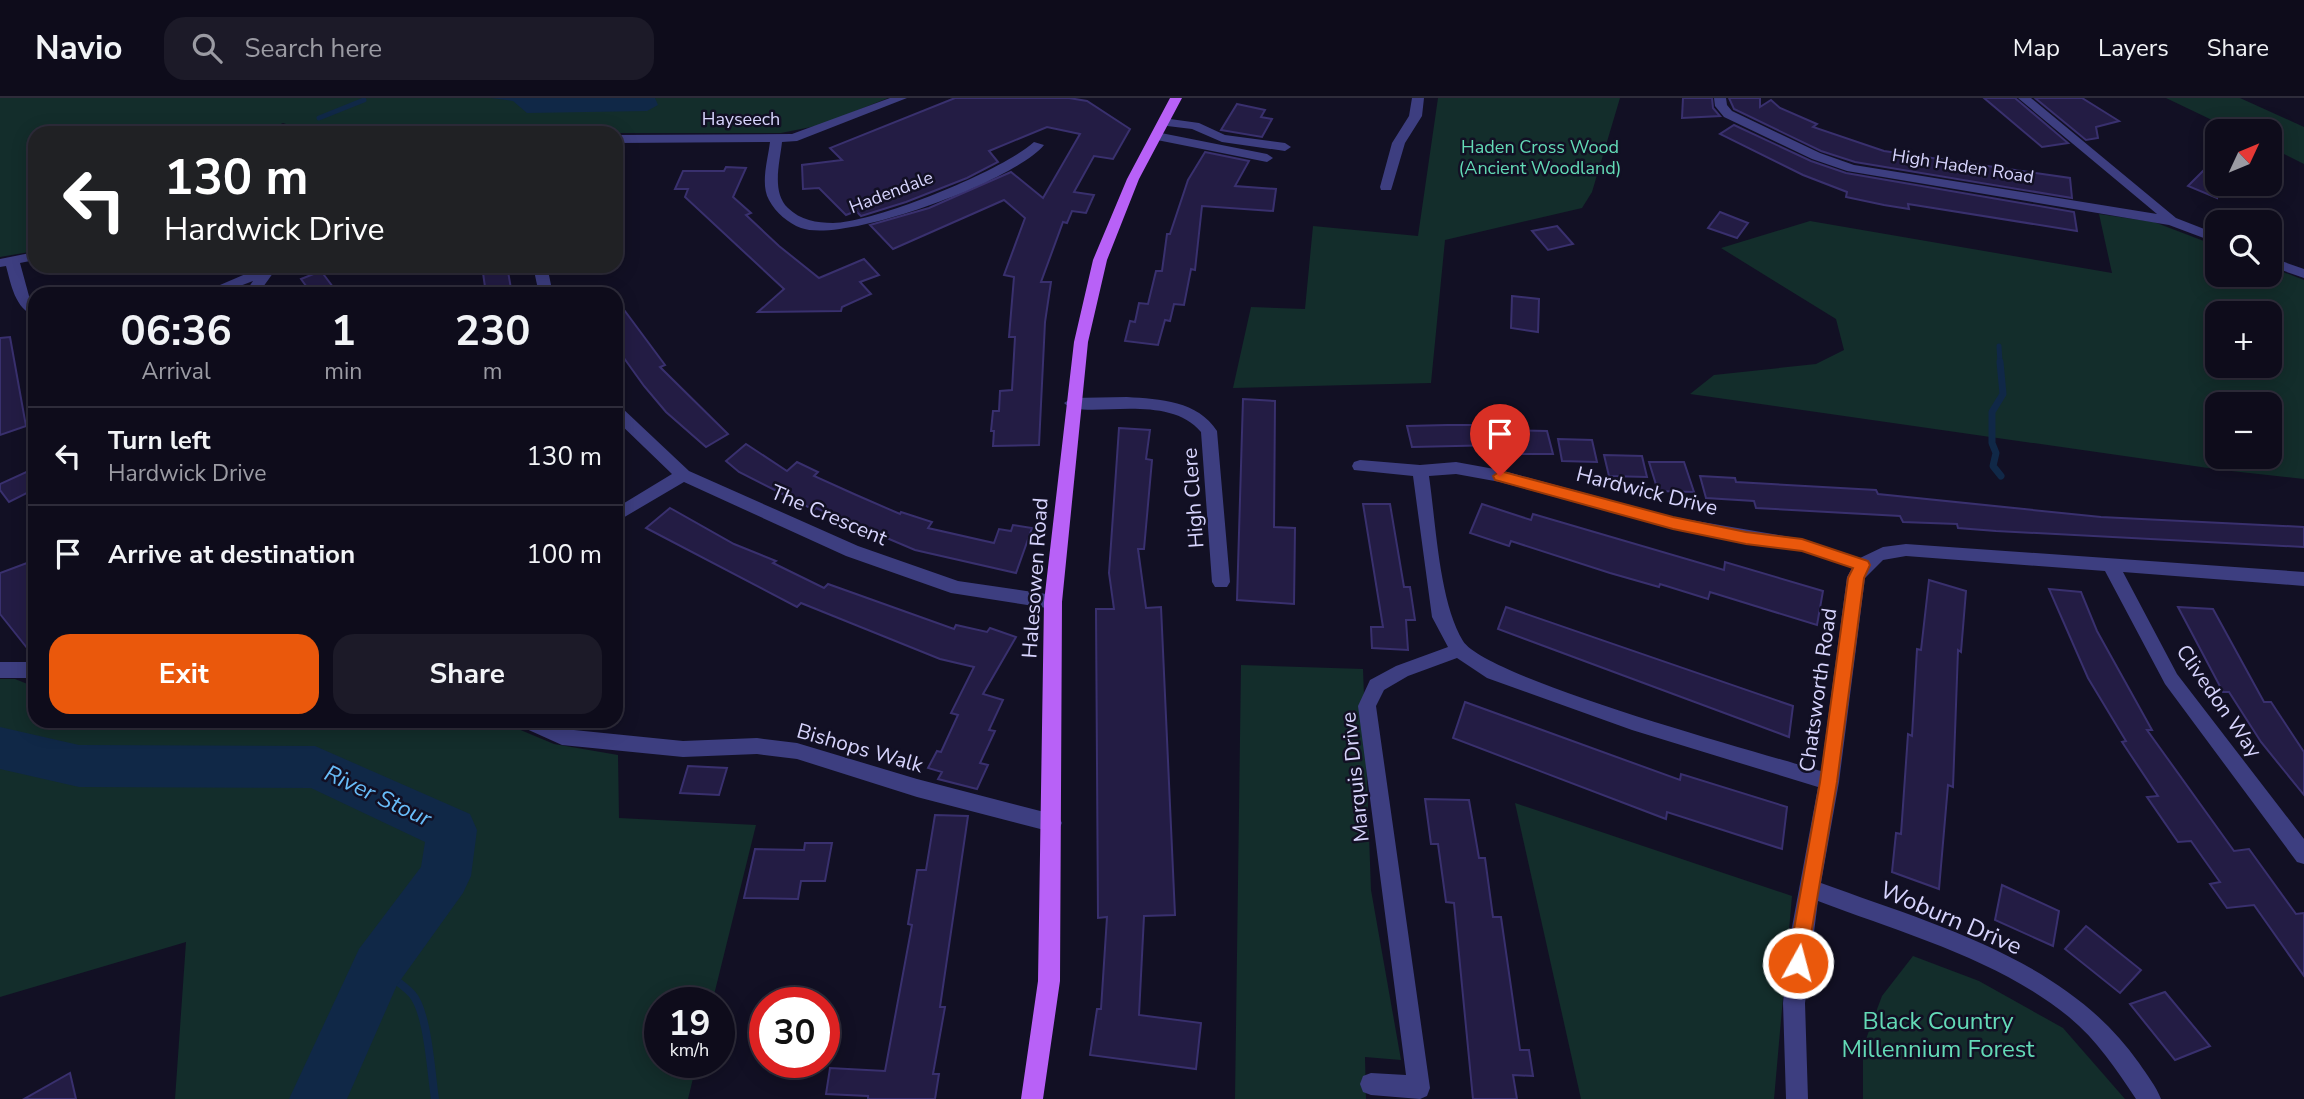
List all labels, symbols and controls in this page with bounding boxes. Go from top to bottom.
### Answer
search box [164,17,654,80]
text: Navio [35,26,122,71]
icon: search [188,29,226,67]
text: Search here [244,31,382,66]
text: Map [2013,32,2060,64]
text: Layers [2098,32,2169,64]
text: Share [2207,32,2269,64]
street label: Hayseech [702,107,780,131]
north arrow [2205,119,2282,196]
map controls [2205,119,2282,469]
park label: Haden Cross Wood (Ancient Woodland) [1459,135,1621,180]
street label: High Haden Road [1890,143,2036,189]
text: 130 m [164,144,308,211]
icon: left [49,154,140,245]
street label: Hadendale [845,165,937,219]
text: Hardwick Drive [164,208,385,251]
button: search [2205,210,2282,287]
button: + [2205,301,2282,378]
text: 06:36 [121,303,232,360]
text: 1 [331,303,356,360]
text: 230 [455,303,530,360]
text: Arrival [142,356,211,387]
text: min [324,356,362,387]
text: m [483,356,503,387]
button: − [2205,392,2282,469]
pin [1470,404,1530,476]
icon: arrive [1481,415,1519,453]
text: Turn left [108,423,211,458]
icon: left [49,437,87,475]
text: 130 m [526,439,602,474]
street label: High Clere [1176,447,1210,549]
text: Hardwick Drive [108,458,266,489]
street label: Hardwick Drive [1573,460,1721,522]
street label: The Crescent [767,478,892,552]
street label: Halesowen Road [1015,497,1055,659]
icon: arrive [49,535,87,573]
text: Arrive at destination [108,537,355,572]
text: 100 m [526,537,602,572]
street label: Chatsworth Road [1793,606,1843,774]
button: Exit [49,634,319,714]
button: Share [333,634,602,714]
street label: Clivedon Way [2170,639,2268,763]
street label: Marquis Drive [1334,711,1376,843]
street label: Bishops Walk [794,717,927,780]
water label: River Stour [319,758,437,835]
street label: Woburn Drive [1875,874,2027,962]
position arrow [1761,926,1835,1000]
speed limit sign: 30 [749,987,840,1078]
text: 19 [668,1000,711,1047]
park label: Black Country Millennium Forest [1841,1005,2035,1065]
text: km/h [670,1038,709,1062]

